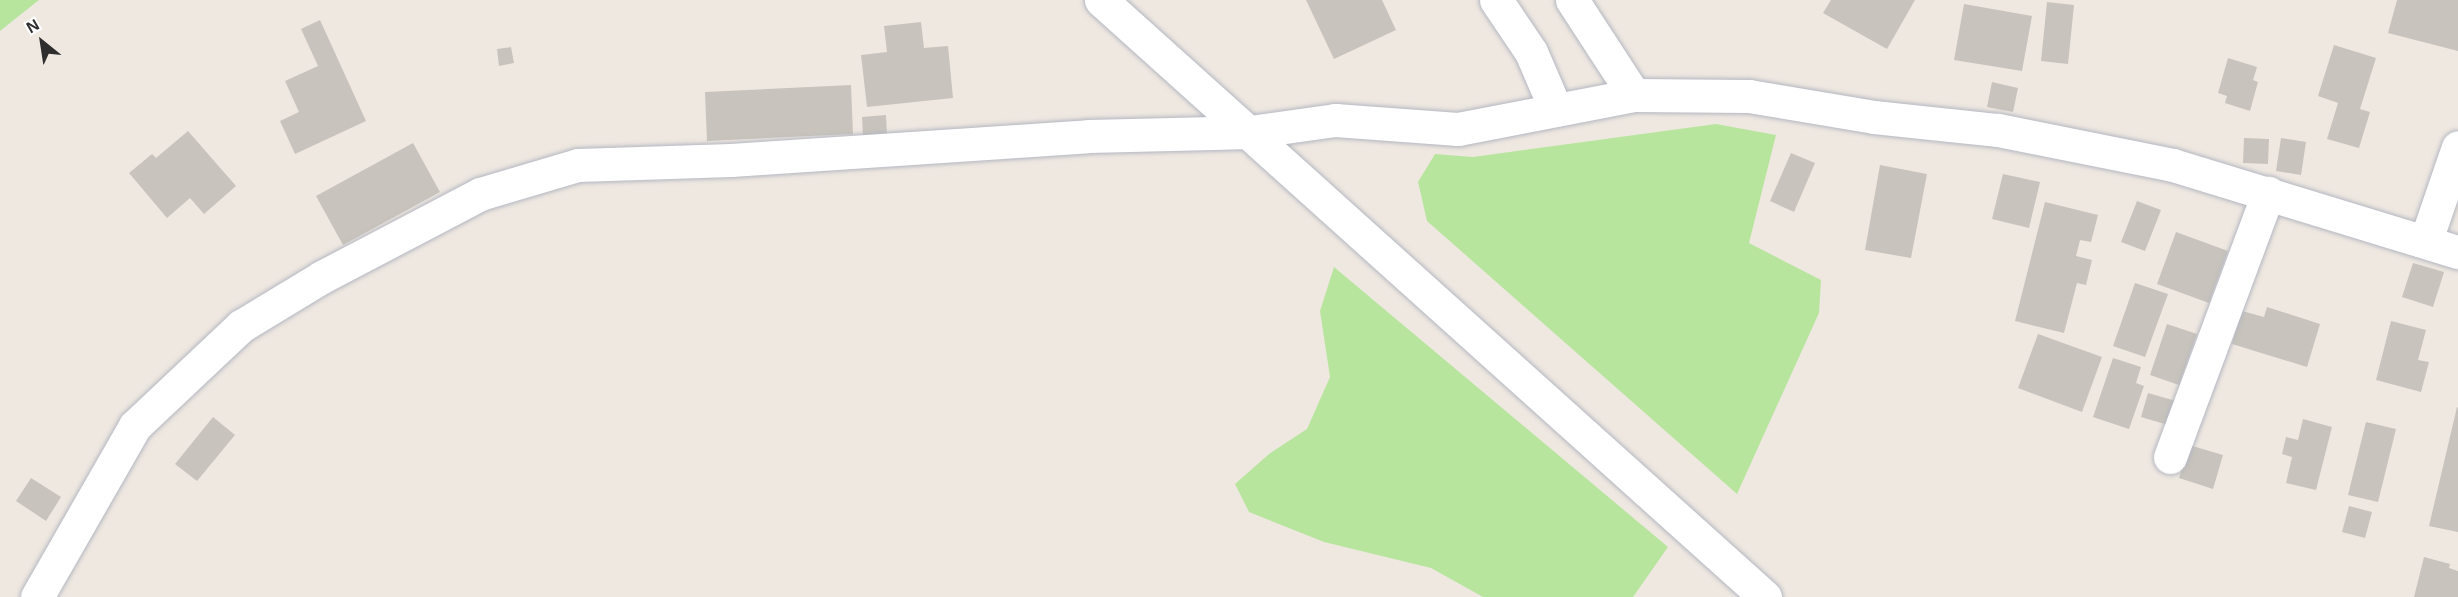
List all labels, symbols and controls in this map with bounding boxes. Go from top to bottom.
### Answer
north arrow [12,12,72,72]
text: N [23,16,42,36]

